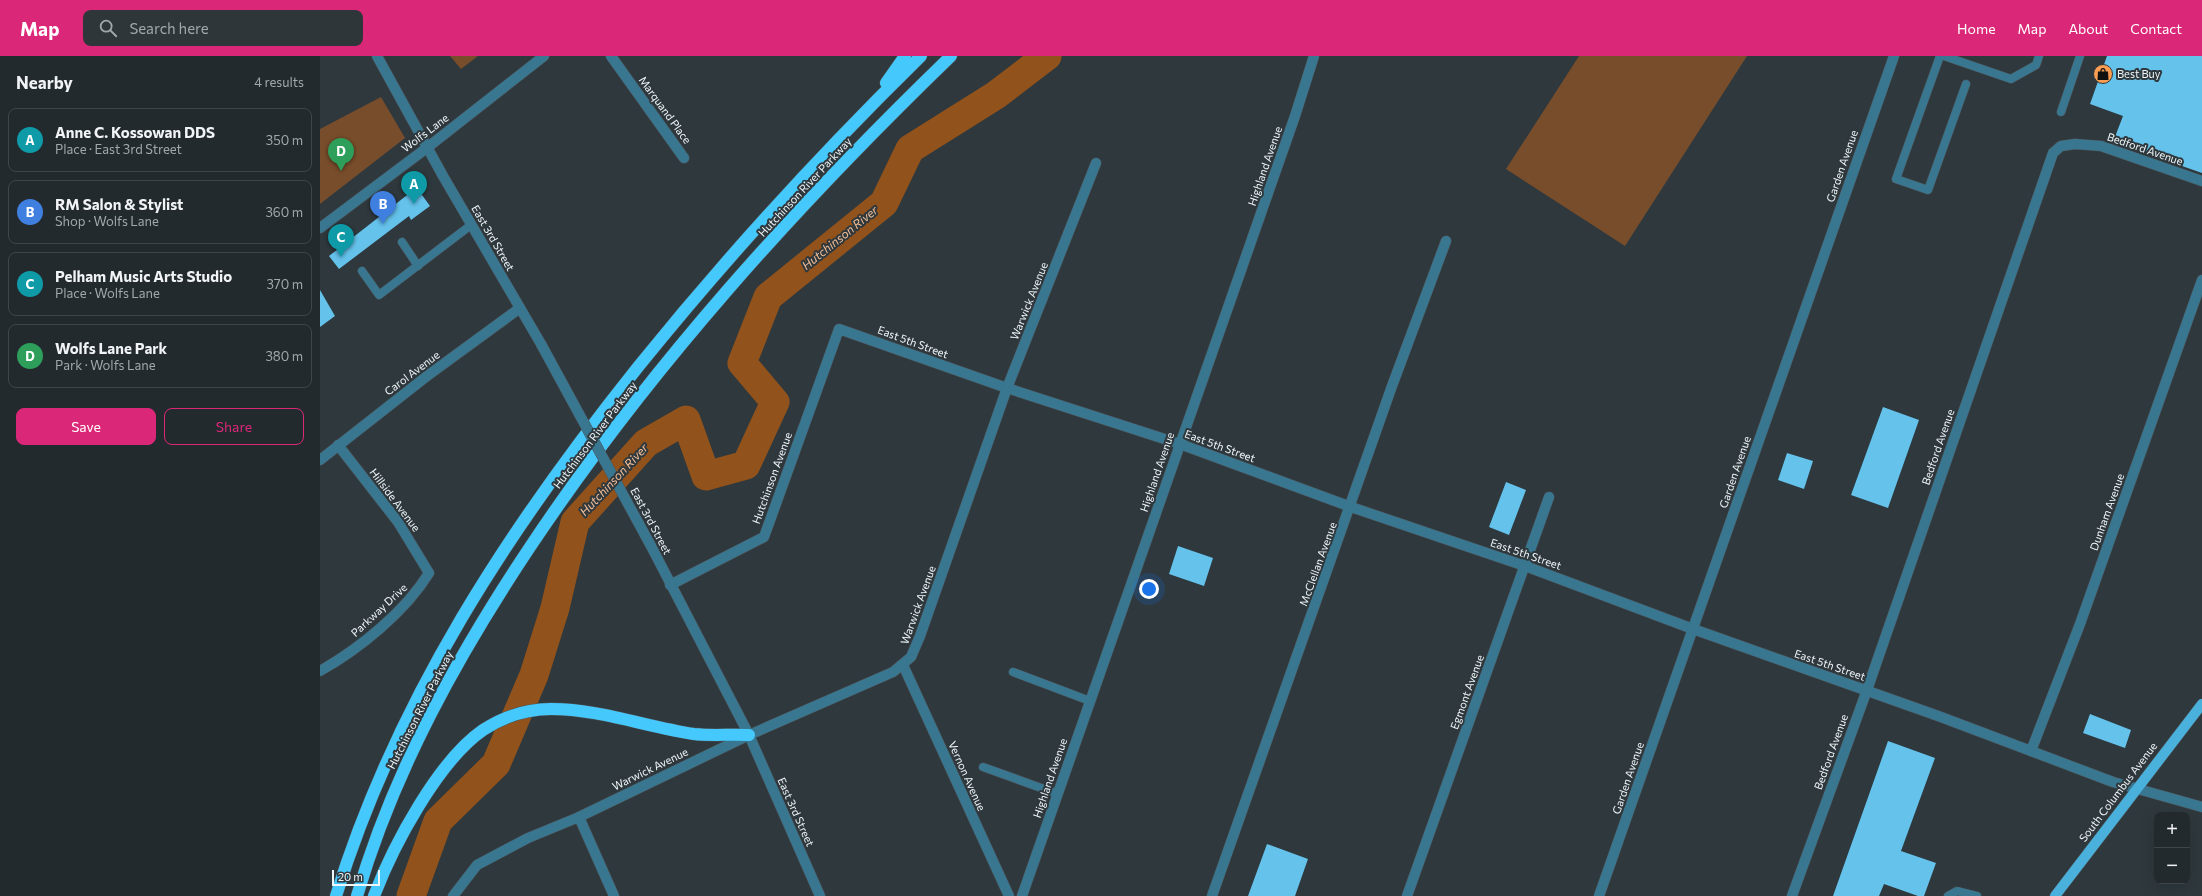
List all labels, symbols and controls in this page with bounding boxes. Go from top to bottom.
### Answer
search box [83,10,363,46]
text: Map [20,17,59,40]
icon: search [97,17,119,39]
text: Search here [129,19,209,37]
text: Home [1957,20,1996,37]
text: Map [2018,20,2046,37]
text: About [2068,20,2108,37]
text: Contact [2130,20,2182,37]
shop icon: Best Buy [2092,63,2114,85]
place label: Best Buy [2117,67,2161,80]
text: Nearby [16,72,73,93]
street label: Marquand Place [637,73,694,146]
text: 4 results [254,74,304,90]
street label: Wolfs Lane [399,111,451,154]
text: Anne C. Kossowan DDS [55,123,215,141]
street label: Highland Avenue [1245,124,1284,207]
street label: Garden Avenue [1823,128,1860,204]
street label: Bedford Avenue [2106,129,2185,168]
text: A [25,132,35,148]
text: 350 m [266,132,303,148]
street label: Hutchinson River Parkway [756,135,854,239]
pin: D [328,138,354,171]
text: Place · East 3rd Street [55,141,182,157]
pin: A [401,171,427,204]
pin: B [370,191,396,224]
text: RM Salon & Stylist [55,195,183,213]
street label: East 3rd Street [469,202,518,273]
water label: Hutchinson River [799,203,881,273]
text: B [26,204,34,220]
text: 360 m [265,204,303,220]
text: Shop · Wolfs Lane [55,213,159,229]
pin: C [328,224,354,257]
street label: Warwick Avenue [1007,260,1050,342]
text: Pelham Music Arts Studio [55,267,232,285]
text: C [26,276,34,292]
text: 370 m [266,276,303,292]
text: Place · Wolfs Lane [55,285,160,301]
street label: East 5th Street [876,323,951,360]
text: Wolfs Lane Park [55,339,167,357]
text: D [25,348,35,364]
text: 380 m [265,348,303,364]
street label: Carol Avenue [382,348,442,398]
text: Park · Wolfs Lane [55,357,156,373]
street label: Hutchinson River Parkway [550,379,640,491]
street label: Bedford Avenue [1918,407,1957,486]
button: Save [16,408,156,445]
button: Share [164,408,304,445]
street label: East 5th Street [1183,427,1258,464]
street label: Hutchinson Avenue [749,430,794,525]
street label: Highland Avenue [1137,430,1176,513]
street label: Garden Avenue [1716,434,1753,510]
water label: Hutchinson River [577,441,651,519]
street label: Hillside Avenue [368,466,423,534]
street label: Dunham Avenue [2087,471,2127,552]
street label: East 3rd Street [628,485,675,557]
street label: McClellan Avenue [1296,520,1339,608]
street label: East 5th Street [1489,535,1564,572]
street label: Warwick Avenue [897,564,938,646]
your location [1139,579,1159,599]
street label: Parkway Drive [348,580,409,639]
street label: East 5th Street [1793,646,1868,683]
street label: Hutchinson River Parkway [384,648,455,771]
street label: Egmont Avenue [1447,653,1486,731]
street label: Bedford Avenue [1811,712,1850,791]
street label: Highland Avenue [1030,736,1069,819]
street label: Vernon Avenue [946,739,989,813]
street label: South Columbus Avenue [2076,739,2159,844]
street label: Garden Avenue [1609,740,1646,816]
street label: Warwick Avenue [610,745,690,792]
street label: East 3rd Street [775,775,818,849]
map controls [2154,812,2190,884]
button: + [2154,812,2190,848]
button: − [2154,848,2190,884]
scale bar [332,868,380,887]
text: 20 m [338,870,363,883]

